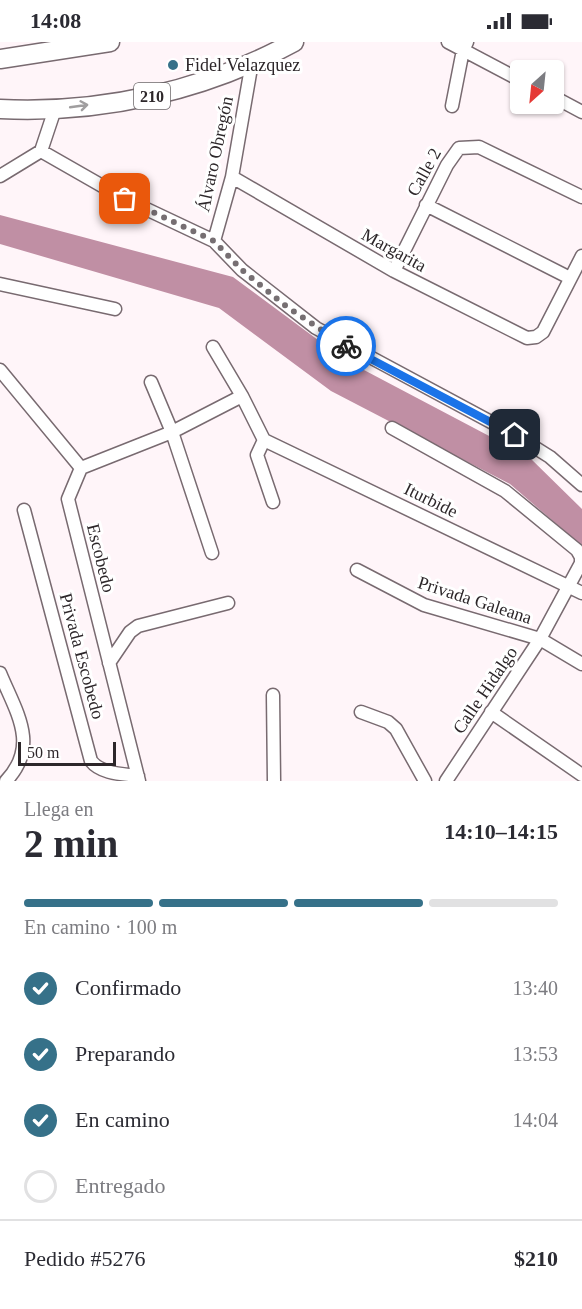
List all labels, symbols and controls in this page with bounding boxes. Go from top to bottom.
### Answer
text: 14:08 [30,8,81,33]
place label: Fidel Velazquez [185,55,300,75]
marker: Fidel Velazquez [166,58,180,72]
north arrow [510,60,564,114]
map controls [510,60,564,114]
road number: 210 [134,83,170,109]
street label: Álvaro Obregón [192,94,237,214]
one-way arrow [69,100,89,111]
street label: Calle 2 [403,145,445,199]
pin [99,173,150,224]
icon: bag [108,182,141,215]
street label: Margarita [358,224,430,276]
courier [316,316,376,376]
icon: bike [330,330,363,363]
pin [489,409,540,460]
icon: home [498,418,531,451]
street label: Iturbide [401,479,461,521]
street label: Escobedo [83,522,119,594]
street label: Privada Galeana [416,572,534,628]
street label: Privada Escobedo [56,591,108,721]
street label: Calle Hidalgo [449,643,521,737]
scale bar [18,739,116,766]
text: 50 m [27,744,59,761]
text: Llega en [24,798,93,820]
text: 14:10–14:15 [444,819,558,844]
text: 2 min [24,822,118,865]
text: En camino · 100 m [24,916,177,938]
icon: check [24,972,57,1005]
text: Confirmado [75,975,181,1000]
text: 13:40 [512,977,558,999]
icon: check [24,1038,57,1071]
text: Preparando [75,1041,175,1066]
text: 13:53 [512,1043,558,1065]
icon: check [24,1104,57,1137]
text: En camino [75,1107,170,1132]
text: 14:04 [512,1109,558,1131]
text: Entregado [75,1173,165,1198]
text: Pedido #5276 [24,1246,146,1271]
text: $210 [514,1246,558,1271]

